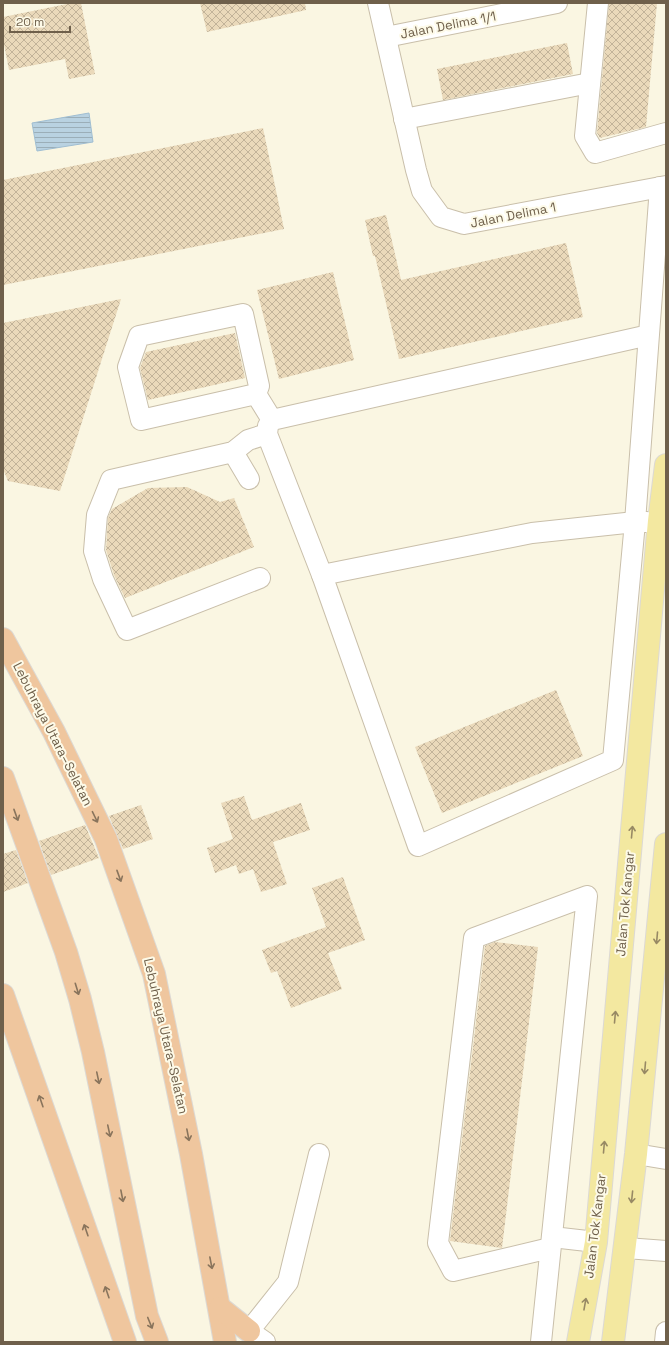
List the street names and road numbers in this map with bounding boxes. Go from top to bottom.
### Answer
street label: Jalan Delima 1/1 [399,7,497,43]
street label: Jalan Delima 1 [469,198,557,232]
street label: Lebuhraya Utara–Selatan [9,659,97,809]
street label: Jalan Tok Kangar [612,851,638,957]
street label: Lebuhraya Utara–Selatan [140,957,192,1115]
street label: Jalan Tok Kangar [580,1173,610,1279]

